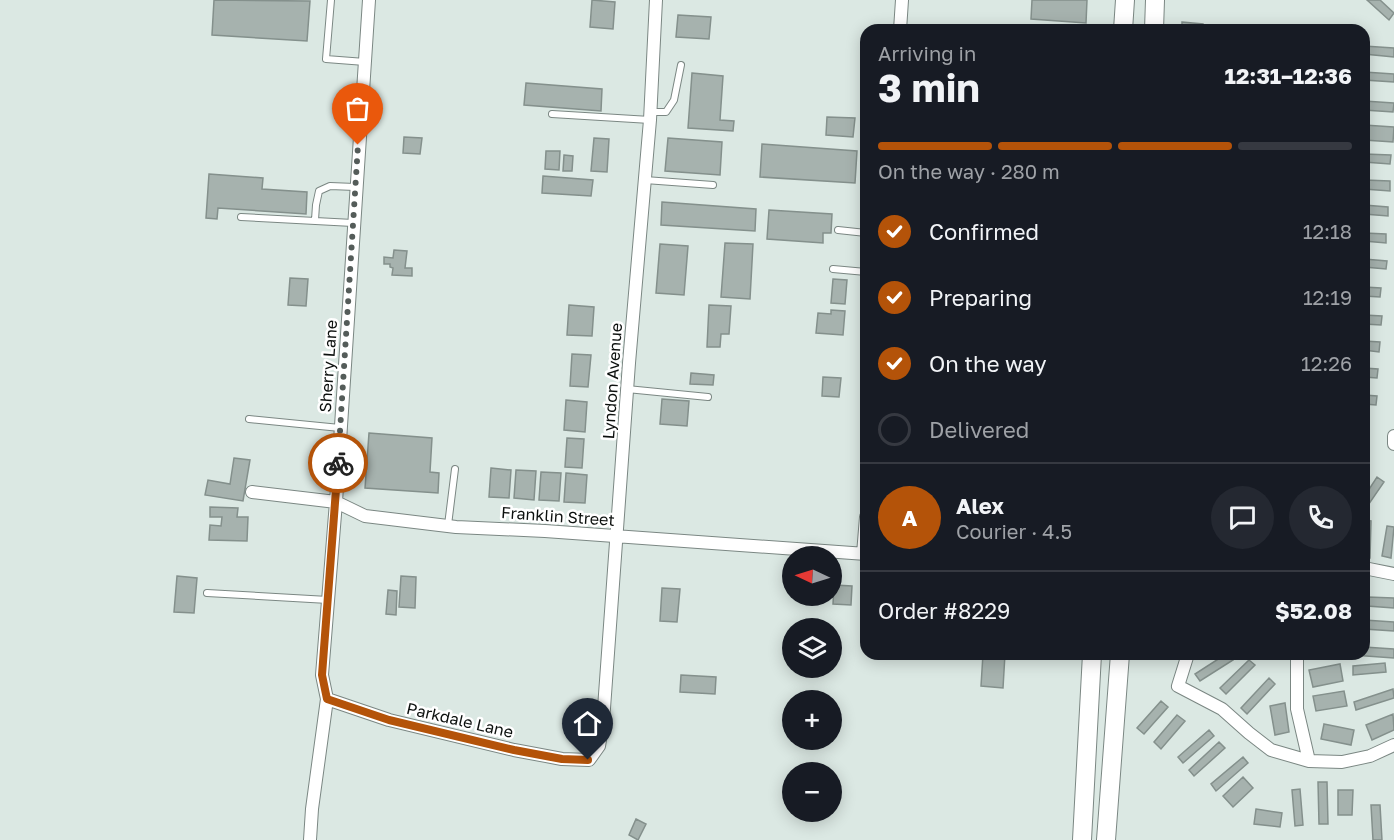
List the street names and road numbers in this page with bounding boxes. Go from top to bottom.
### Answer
street label: Sherry Lane [315,319,341,413]
street label: Lyndon Avenue [598,322,626,440]
street label: Franklin Street [500,502,616,530]
street label: Parkdale Lane [405,698,515,742]

